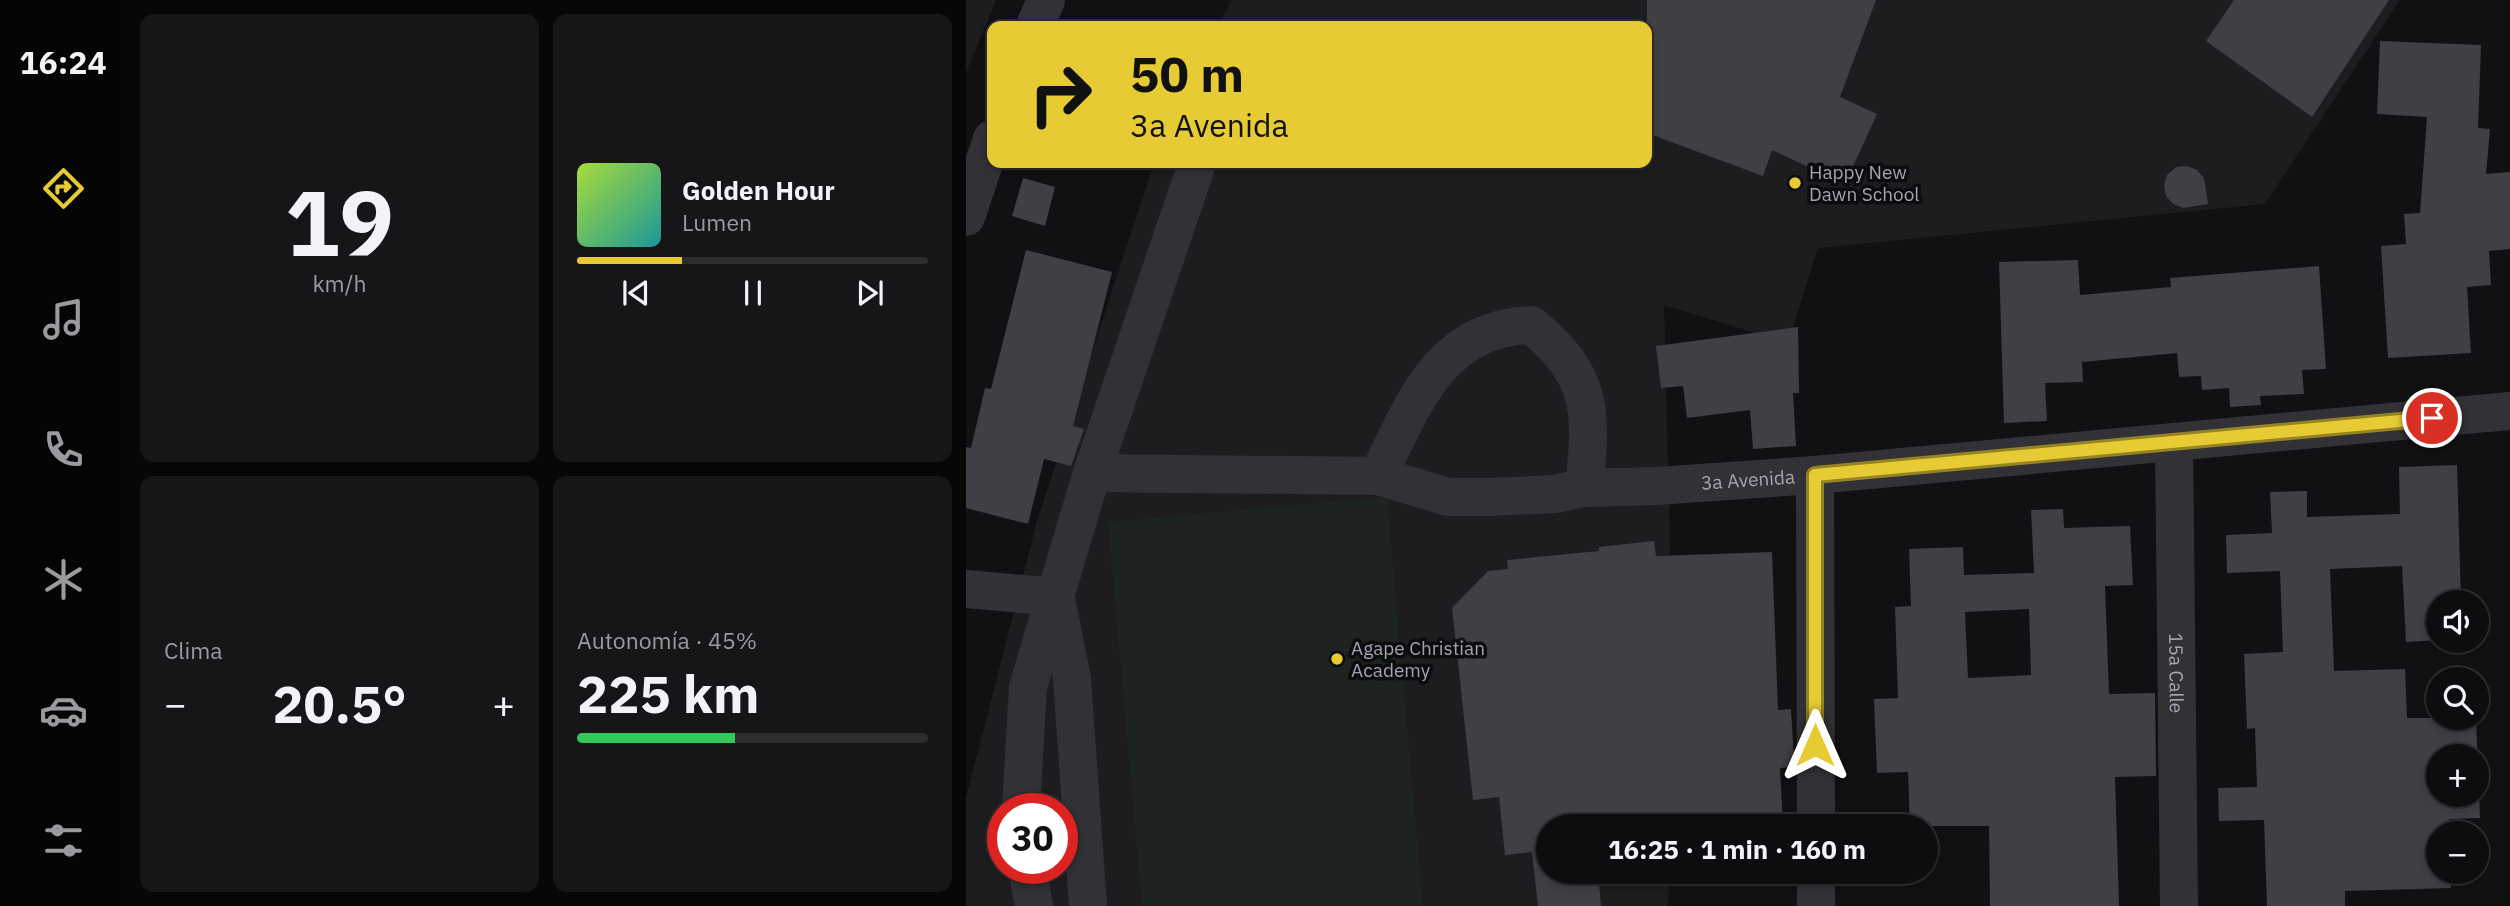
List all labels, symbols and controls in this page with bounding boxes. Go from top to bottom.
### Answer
text: 16:24 [19,41,107,83]
text: 50 m [1130,42,1244,105]
icon: right [1015,49,1106,140]
text: 3a Avenida [1130,104,1289,146]
place label: Happy New Dawn School [1809,160,1920,206]
text: 19 [285,163,394,281]
icon: directions [39,164,88,213]
text: Golden Hour [682,173,835,207]
marker: Happy New Dawn School [1787,175,1803,191]
text: Lumen [682,207,752,237]
text: km/h [312,268,367,298]
icon: previous [617,274,655,312]
icon: pause [734,274,772,312]
icon: next [851,274,889,312]
icon: music [39,295,88,344]
pin [2402,388,2462,448]
icon: arrive [2413,399,2451,437]
icon: phone [39,425,88,474]
street label: 3a Avenida [1700,464,1796,495]
icon: climate [39,555,88,604]
map controls [2426,590,2489,884]
button: sound [2426,590,2489,653]
text: Autonomía · 45% [577,625,757,655]
street label: 15a Calle [2164,633,2189,713]
text: Clima [164,635,223,665]
place label: Agape Christian Academy [1351,636,1485,682]
marker: Agape Christian Academy [1329,651,1345,667]
text: 225 km [577,660,759,727]
button: search [2426,667,2489,730]
text: 20.5° [272,670,407,737]
text: − [164,679,187,728]
text: + [492,679,515,728]
icon: car [39,686,88,735]
position arrow [1778,708,1852,782]
button: + [2426,744,2489,807]
speed limit sign: 30 [987,793,1078,884]
icon: filters [39,816,88,865]
button: − [2426,821,2489,884]
text: 16:25 · 1 min · 160 m [1608,832,1866,866]

